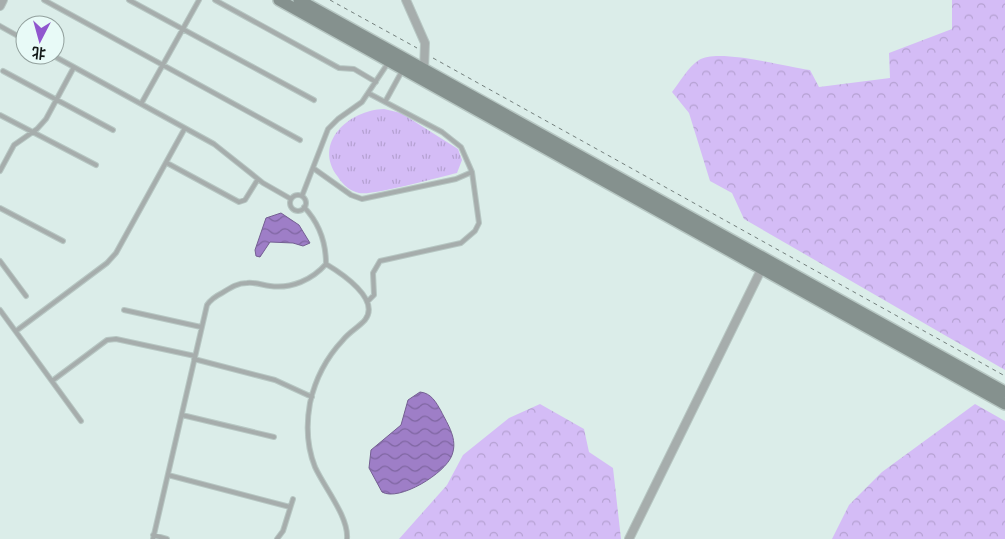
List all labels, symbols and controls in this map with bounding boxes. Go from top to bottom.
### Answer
north arrow [15,15,65,65]
text: 北 [31,44,46,62]

